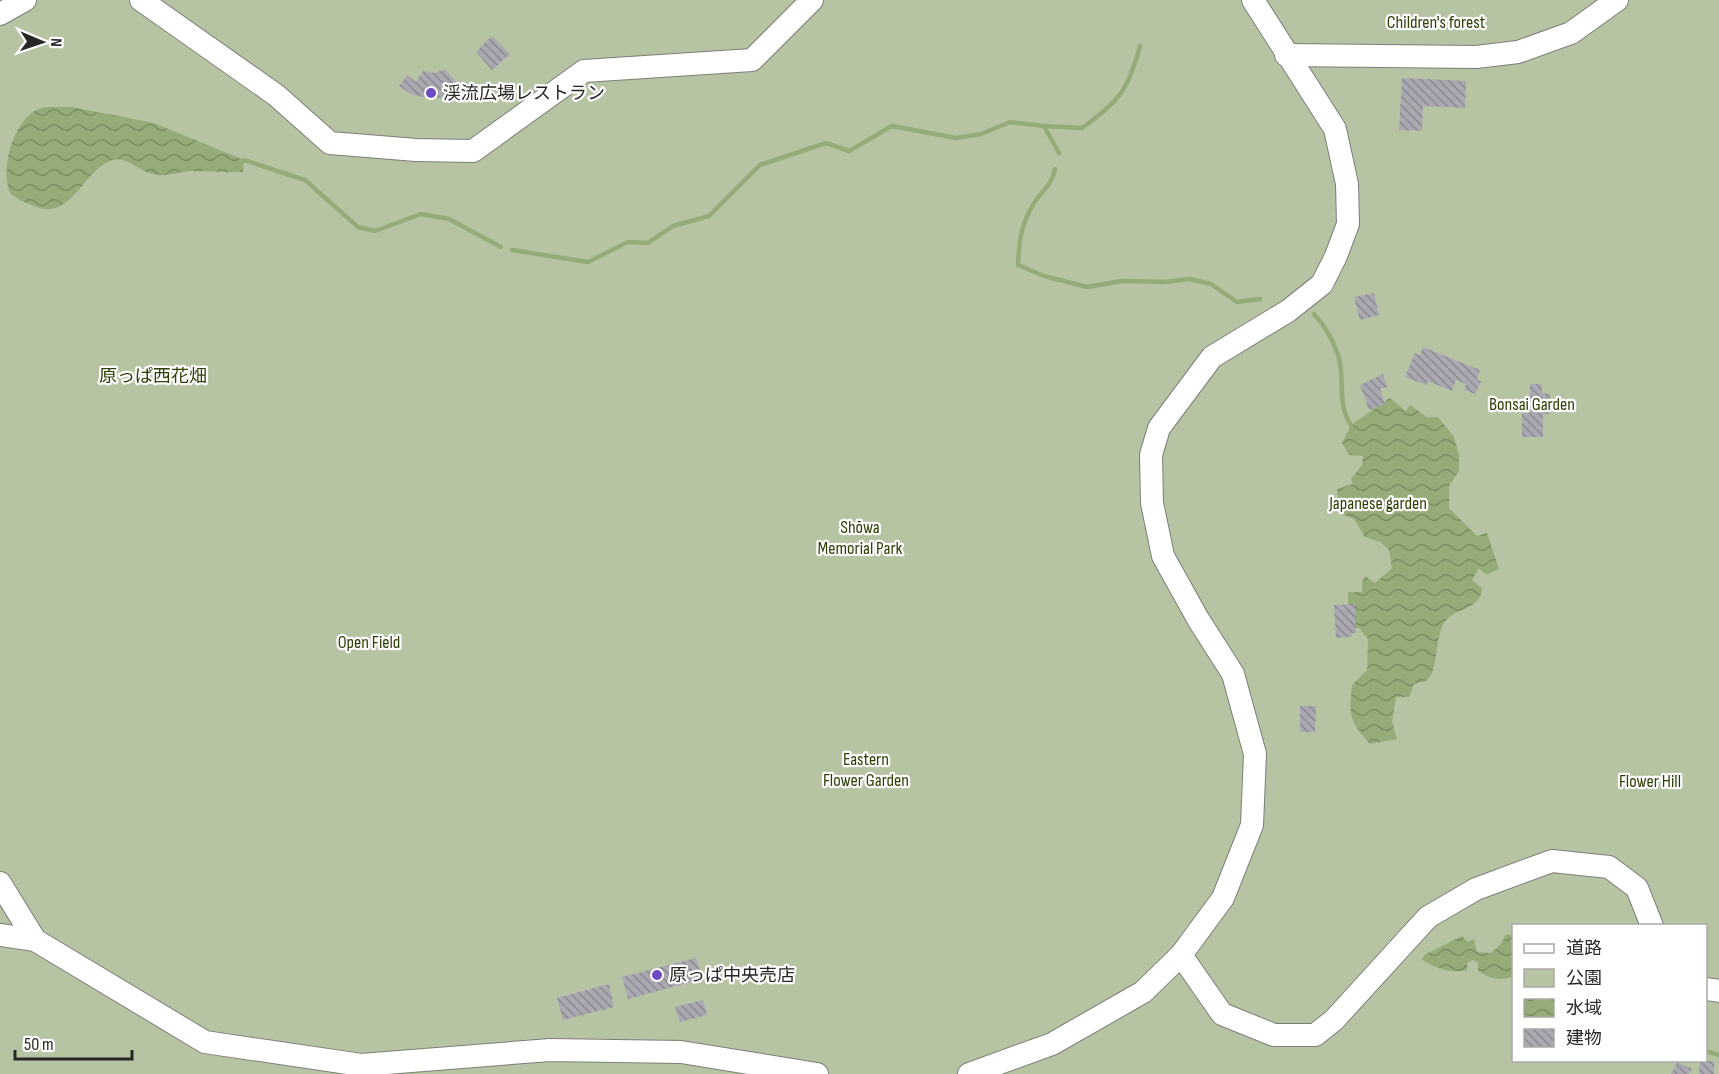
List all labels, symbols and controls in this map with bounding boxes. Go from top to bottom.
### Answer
north arrow [12,12,72,72]
park label: Children's forest [1387,12,1486,33]
text: N [46,38,65,47]
place label: 渓流広場レストラン [443,83,605,104]
marker: 渓流広場レストラン [424,86,438,100]
park label: 原っぱ西花畑 [99,366,207,387]
park label: Bonsai Garden [1489,394,1575,415]
park label: Japanese garden [1328,493,1427,514]
park label: Shōwa Memorial Park [818,517,903,559]
park label: Open Field [338,632,400,653]
park label: Eastern Flower Garden [823,749,909,791]
park label: Flower Hill [1619,771,1681,792]
legend [1512,924,1707,1062]
text: 道路 [1566,938,1602,959]
place label: 原っぱ中央売店 [669,965,795,986]
marker: 原っぱ中央売店 [650,968,664,982]
text: 公園 [1566,968,1602,989]
text: 水域 [1566,998,1602,1019]
scale bar [15,1023,132,1061]
text: 建物 [1566,1028,1602,1049]
text: 50 m [24,1034,54,1055]

